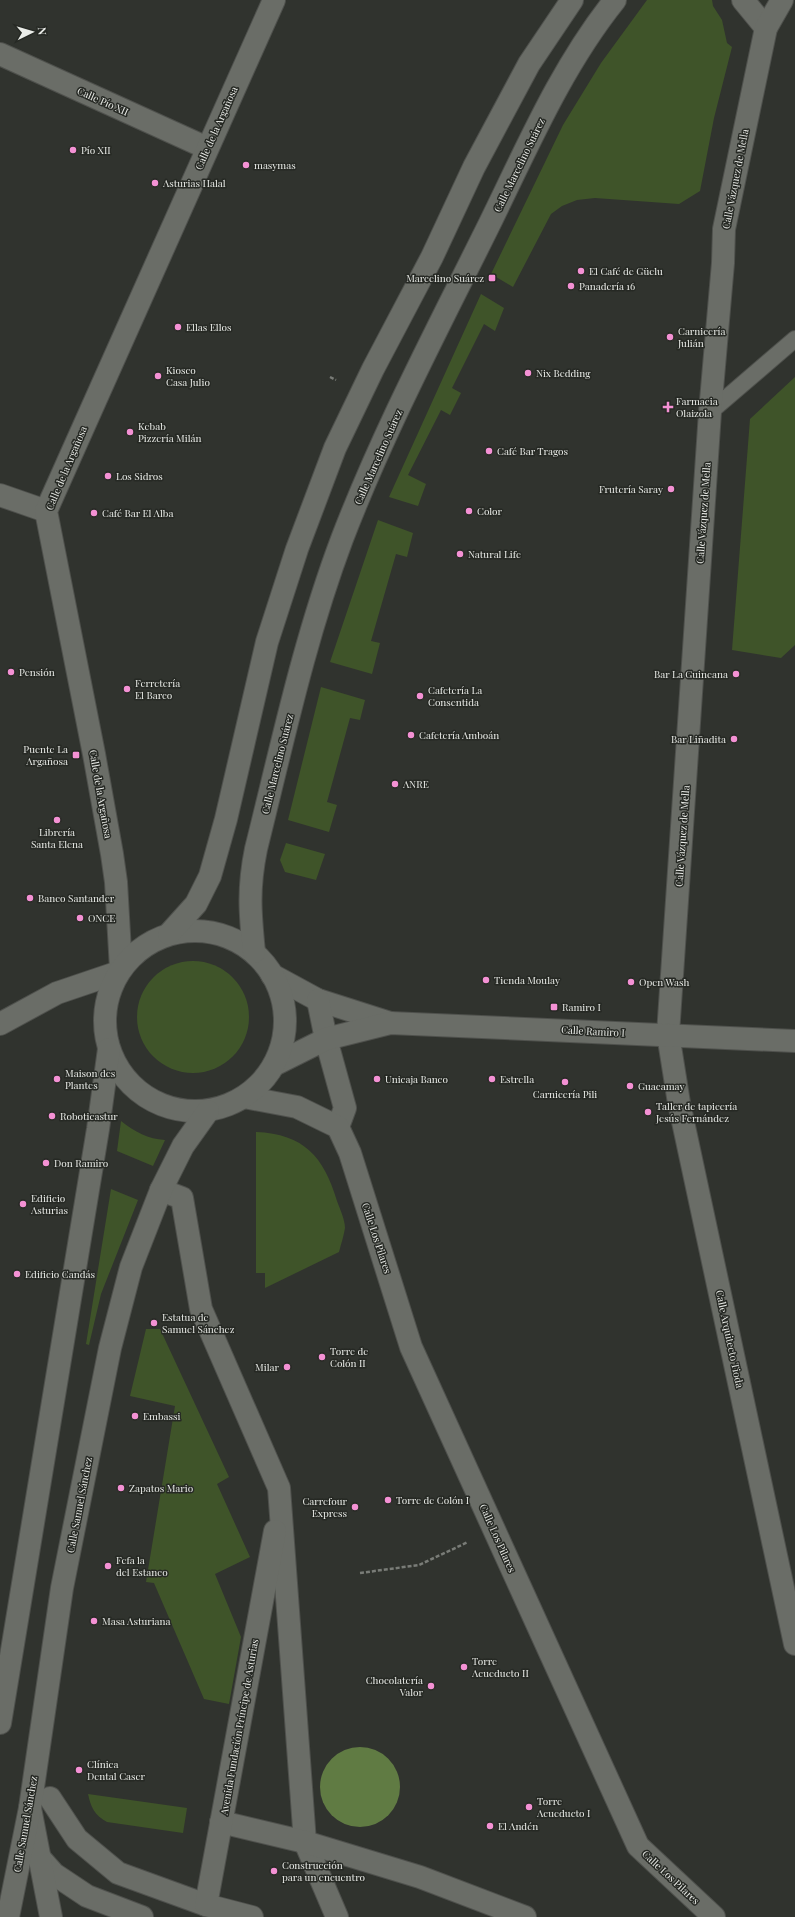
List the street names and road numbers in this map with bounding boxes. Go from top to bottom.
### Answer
street label: Calle Pío XII [75,83,131,119]
street label: Calle de la Argañosa [191,84,241,172]
street label: Calle Marcelino Suárez [490,116,548,214]
street label: Calle Vázquez de Mella [718,128,752,230]
street label: Calle Marcelino Suárez [351,407,405,507]
street label: Calle de la Argañosa [42,424,90,512]
street label: Calle Vázquez de Mella [692,462,714,564]
street label: Calle Marcelino Suárez [258,712,296,816]
street label: Calle de la Argañosa [86,749,116,839]
street label: Calle Vázquez de Mella [671,785,693,887]
street label: Calle Ramiro I [561,1022,625,1040]
street label: Calle Los Pilares [359,1201,395,1275]
street label: Calle Arquitecto Tioda [713,1289,747,1389]
street label: Calle Samuel Sánchez [63,1456,95,1554]
street label: Calle Los Pilares [477,1501,519,1575]
street label: Avenida Fundación Príncipe de Asturias [216,1638,261,1817]
street label: Calle Samuel Sánchez [10,1775,40,1873]
street label: Calle Los Pilares [639,1847,703,1907]

